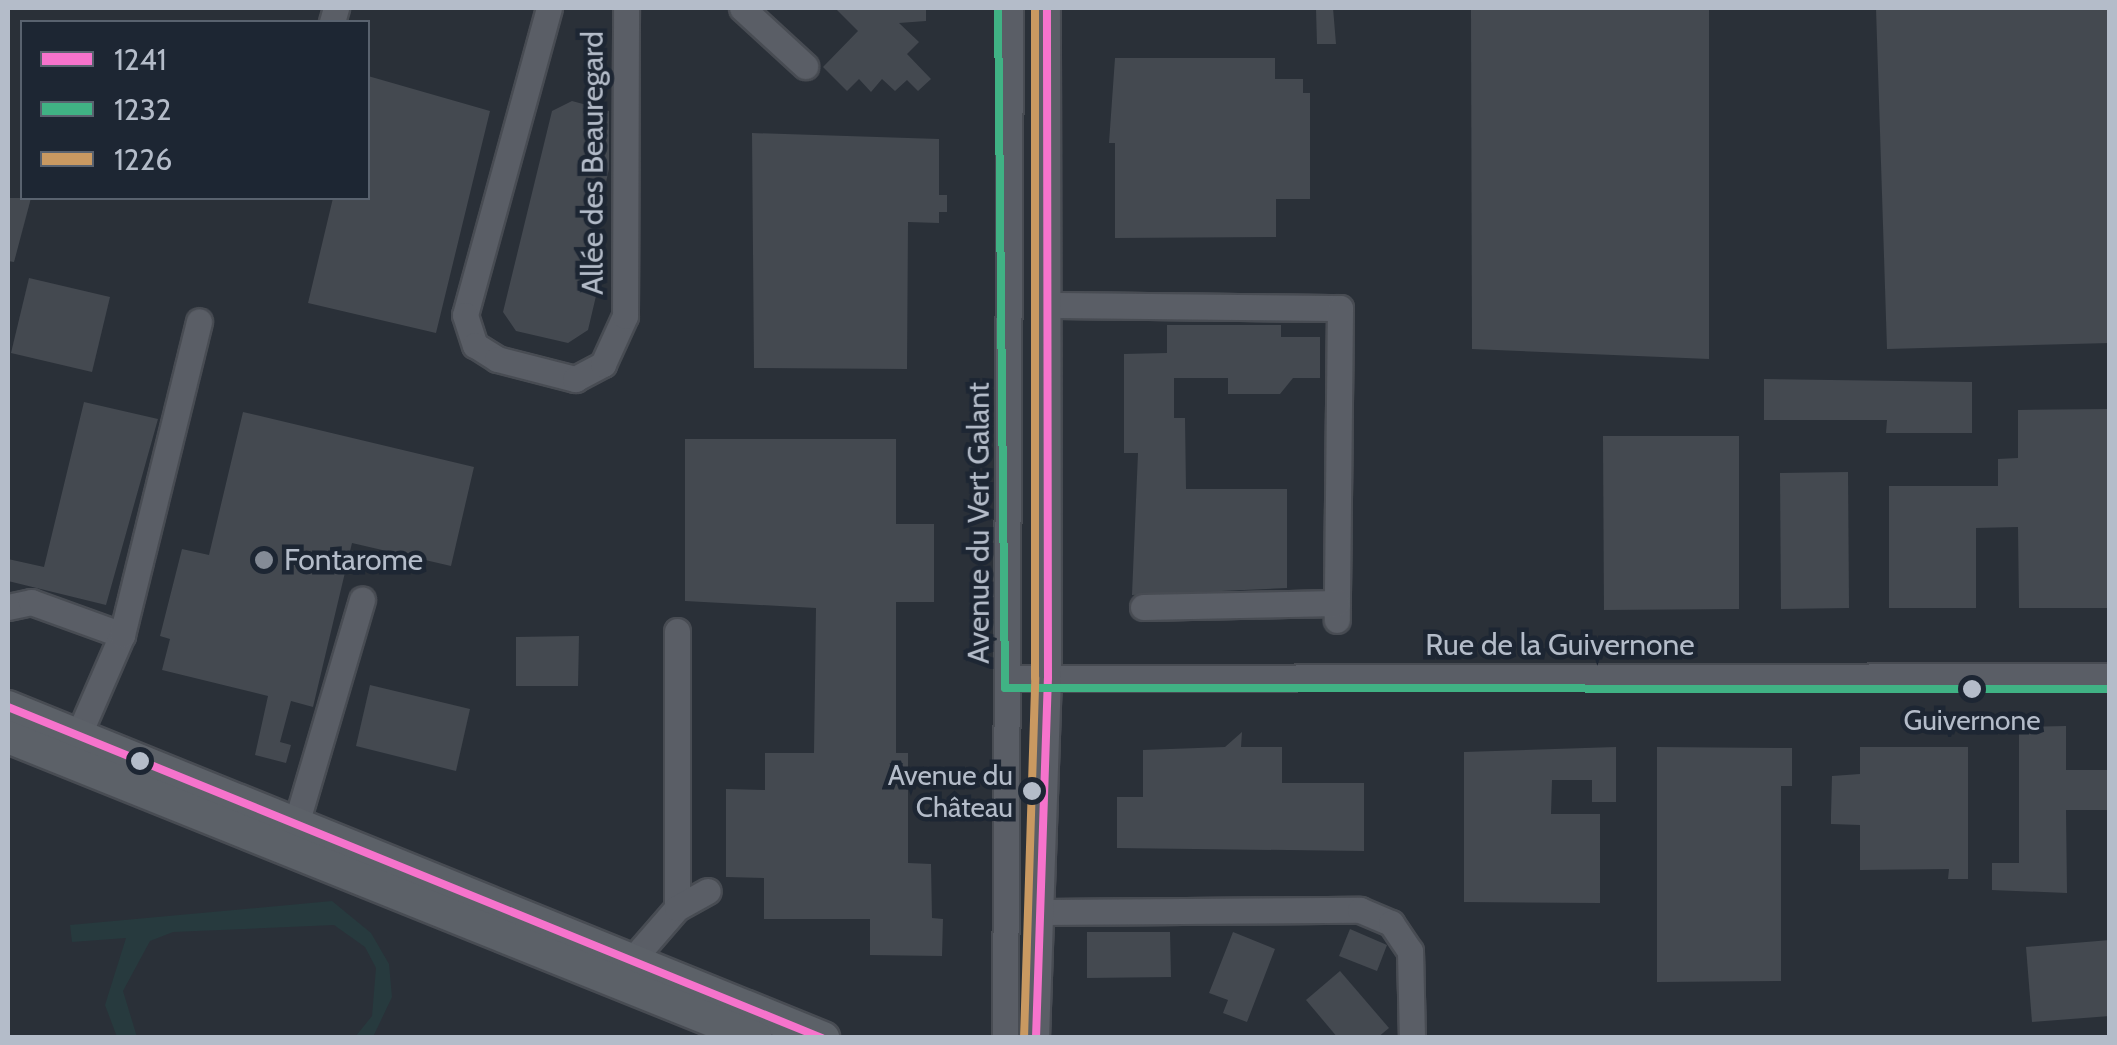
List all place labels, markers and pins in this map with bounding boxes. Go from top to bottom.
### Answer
place label: Fontarome [284,542,423,578]
marker: Fontarome [253,549,275,571]
marker: Guivernone [1962,679,1982,699]
place label: Guivernone [1904,703,2040,737]
unlabelled marker [130,751,150,771]
place label: Avenue du Château [888,758,1013,824]
marker: Avenue du Château [1022,781,1042,801]

